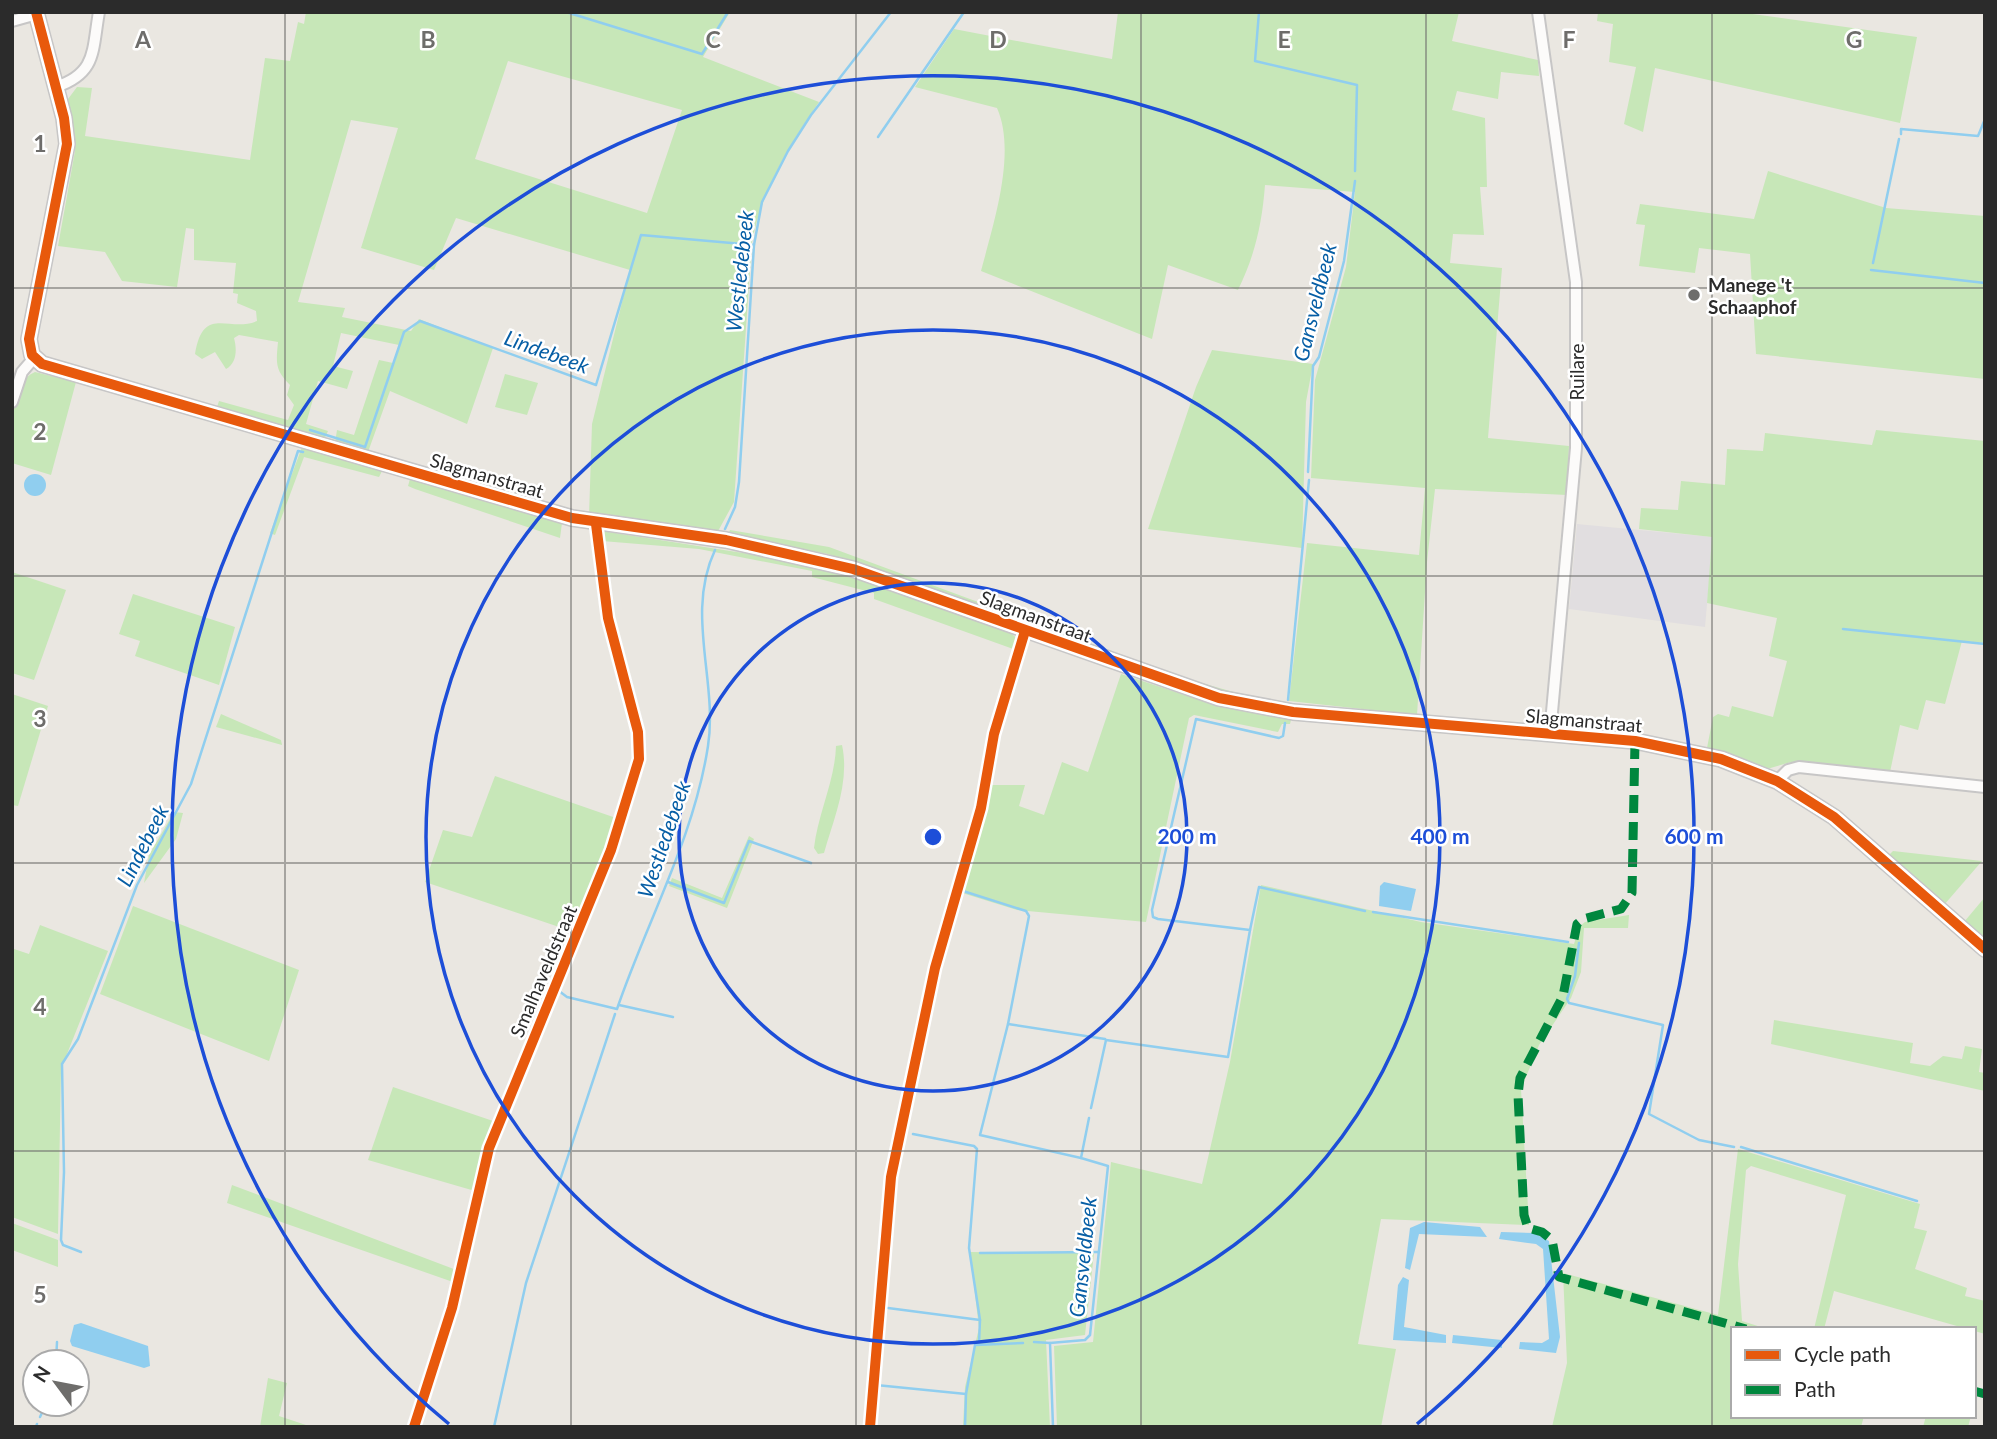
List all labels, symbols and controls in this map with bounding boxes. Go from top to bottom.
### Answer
text: A [134,25,152,53]
text: B [420,25,436,53]
text: C [705,25,721,53]
text: D [989,25,1007,53]
text: E [1277,25,1291,53]
text: F [1562,25,1576,53]
text: G [1846,25,1862,53]
text: 1 [33,129,47,157]
water label: Westledebeek [720,208,758,333]
water label: Gansveldbeek [1287,239,1341,364]
place label: Manege 't Schaaphof [1708,273,1797,318]
marker: Manege 't Schaaphof [1686,287,1702,303]
water label: Lindebeek [501,324,594,378]
street label: Ruilare [1565,343,1588,401]
text: 2 [33,417,47,445]
street label: Slagmanstraat [428,448,547,502]
street label: Slagmanstraat [977,585,1095,647]
street label: Slagmanstraat [1525,703,1643,737]
text: 3 [33,704,47,732]
water label: Westledebeek [631,776,695,901]
water label: Lindebeek [111,799,174,890]
text: 200 m [1157,823,1217,848]
text: 400 m [1410,823,1470,848]
text: 600 m [1664,823,1724,848]
centre of rings [921,825,945,849]
street label: Smalhaveldstraat [505,901,581,1041]
text: 4 [33,992,47,1020]
water label: Gansveldbeek [1063,1194,1101,1319]
text: 5 [33,1280,47,1308]
legend [1731,1327,1976,1418]
text: Cycle path [1794,1341,1891,1366]
north arrow [21,1348,91,1418]
text: N [28,1361,55,1386]
text: Path [1794,1376,1836,1401]

